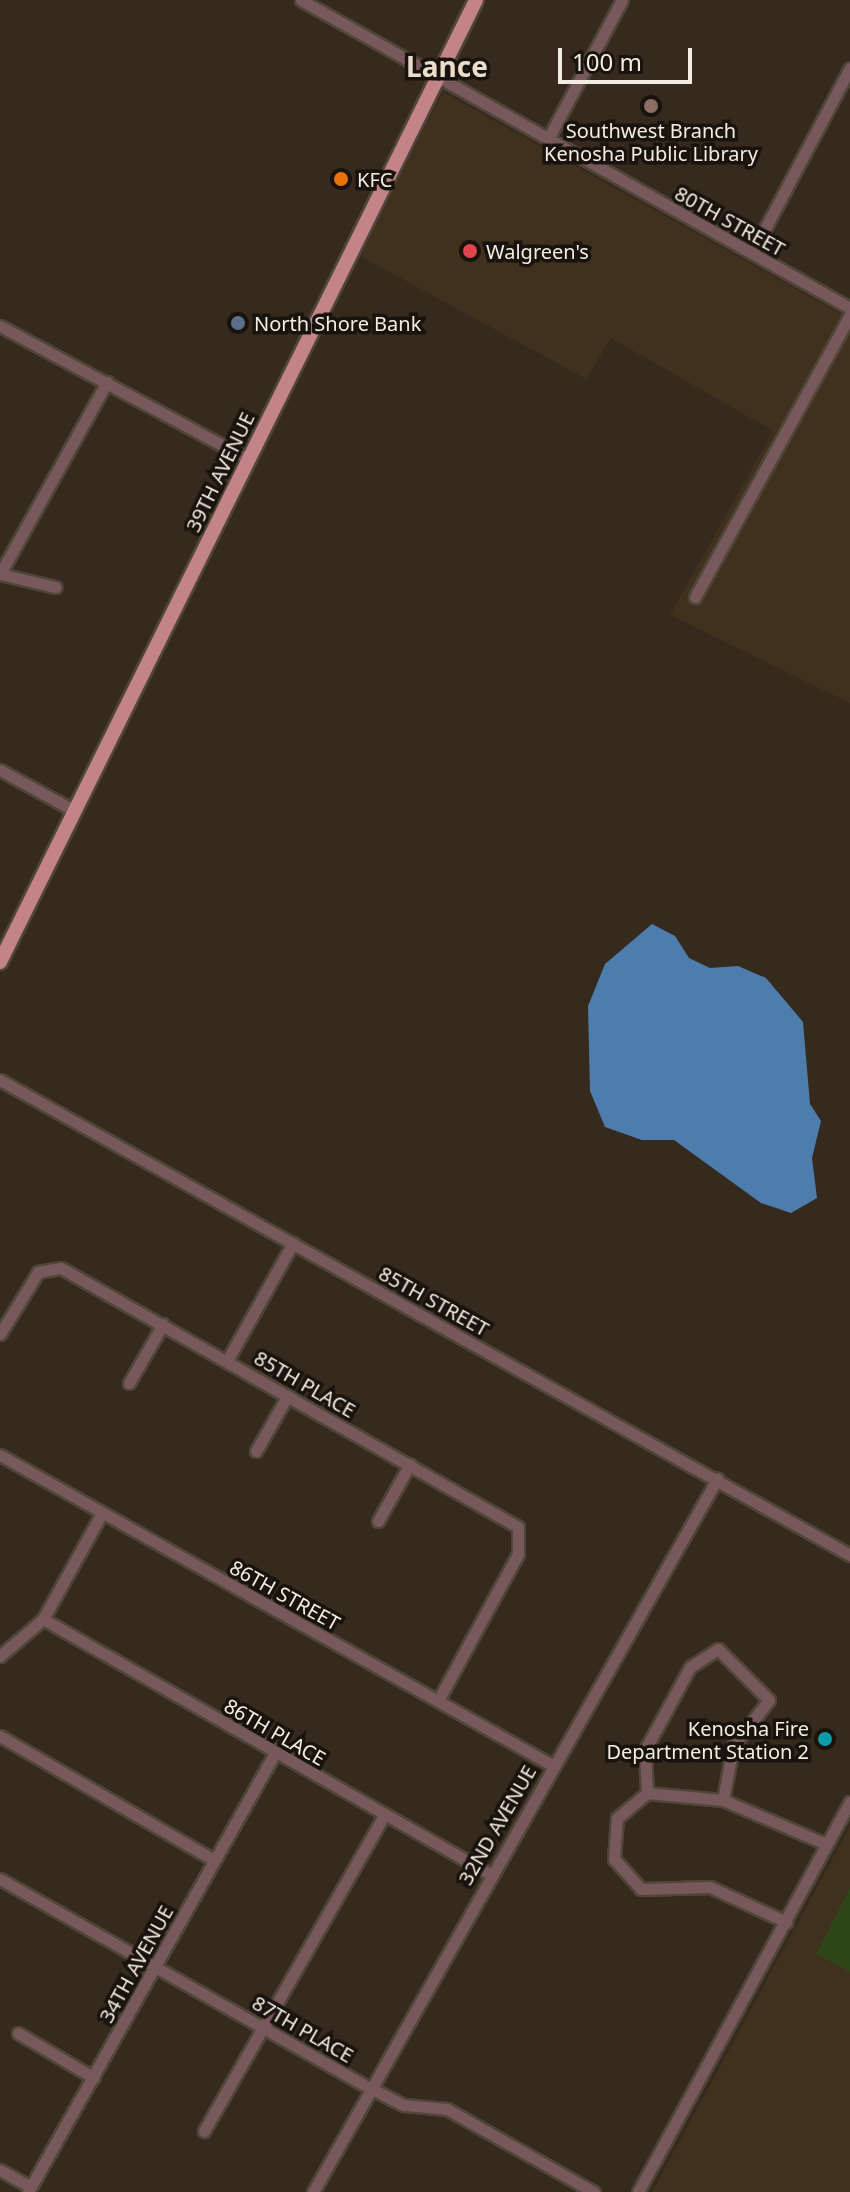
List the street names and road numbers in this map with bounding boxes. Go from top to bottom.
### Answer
street label: 80TH STREET [671,181,789,261]
street label: 39TH AVENUE [181,408,259,536]
street label: 85TH STREET [375,1261,493,1341]
street label: 85TH PLACE [250,1345,360,1423]
street label: 86TH STREET [226,1555,344,1635]
street label: 86TH PLACE [220,1693,330,1771]
street label: 32ND AVENUE [453,1761,541,1889]
street label: 34TH AVENUE [94,1901,178,2027]
street label: 87TH PLACE [248,1990,358,2068]

